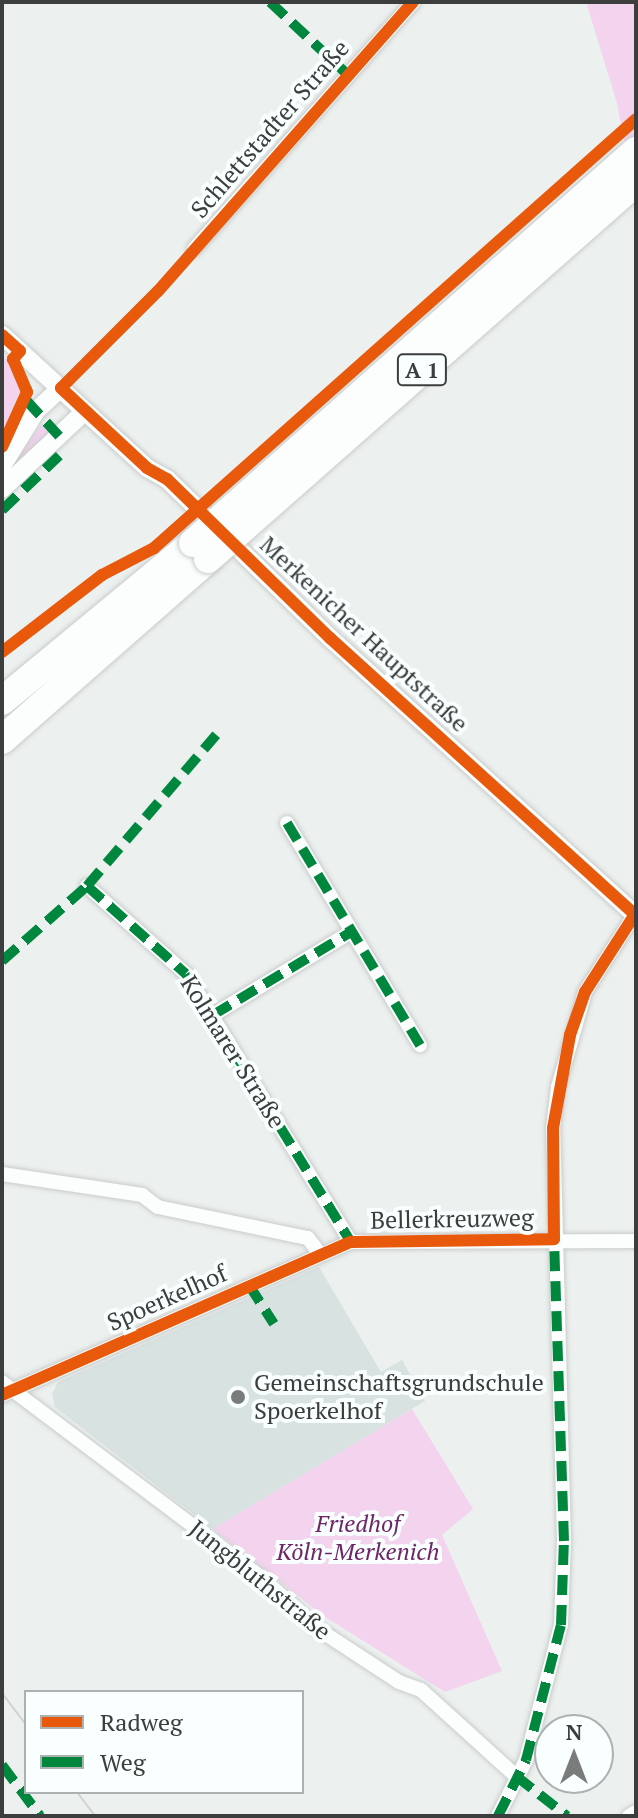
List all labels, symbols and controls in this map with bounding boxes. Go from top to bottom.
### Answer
street label: Schlettstadter Straße [185,34,355,224]
road number: A 1 [396,352,448,388]
street label: Merkenicher Hauptstraße [254,530,474,738]
street label: Kolmarer Straße [175,970,291,1134]
street label: Bellerkreuzweg [370,1203,534,1235]
street label: Spoerkelhof [103,1259,231,1337]
place label: Gemeinschaftsgrundschule Spoerkelhof [254,1369,544,1425]
marker: Gemeinschaftsgrundschule Spoerkelhof [229,1388,247,1406]
park label: Friedhof Köln-Merkenich [276,1510,440,1566]
street label: Jungbluthstraße [183,1514,337,1646]
legend [24,1690,304,1794]
text: Radweg [100,1706,183,1738]
north arrow [534,1714,614,1794]
text: N [566,1717,582,1746]
text: Weg [100,1746,146,1778]

